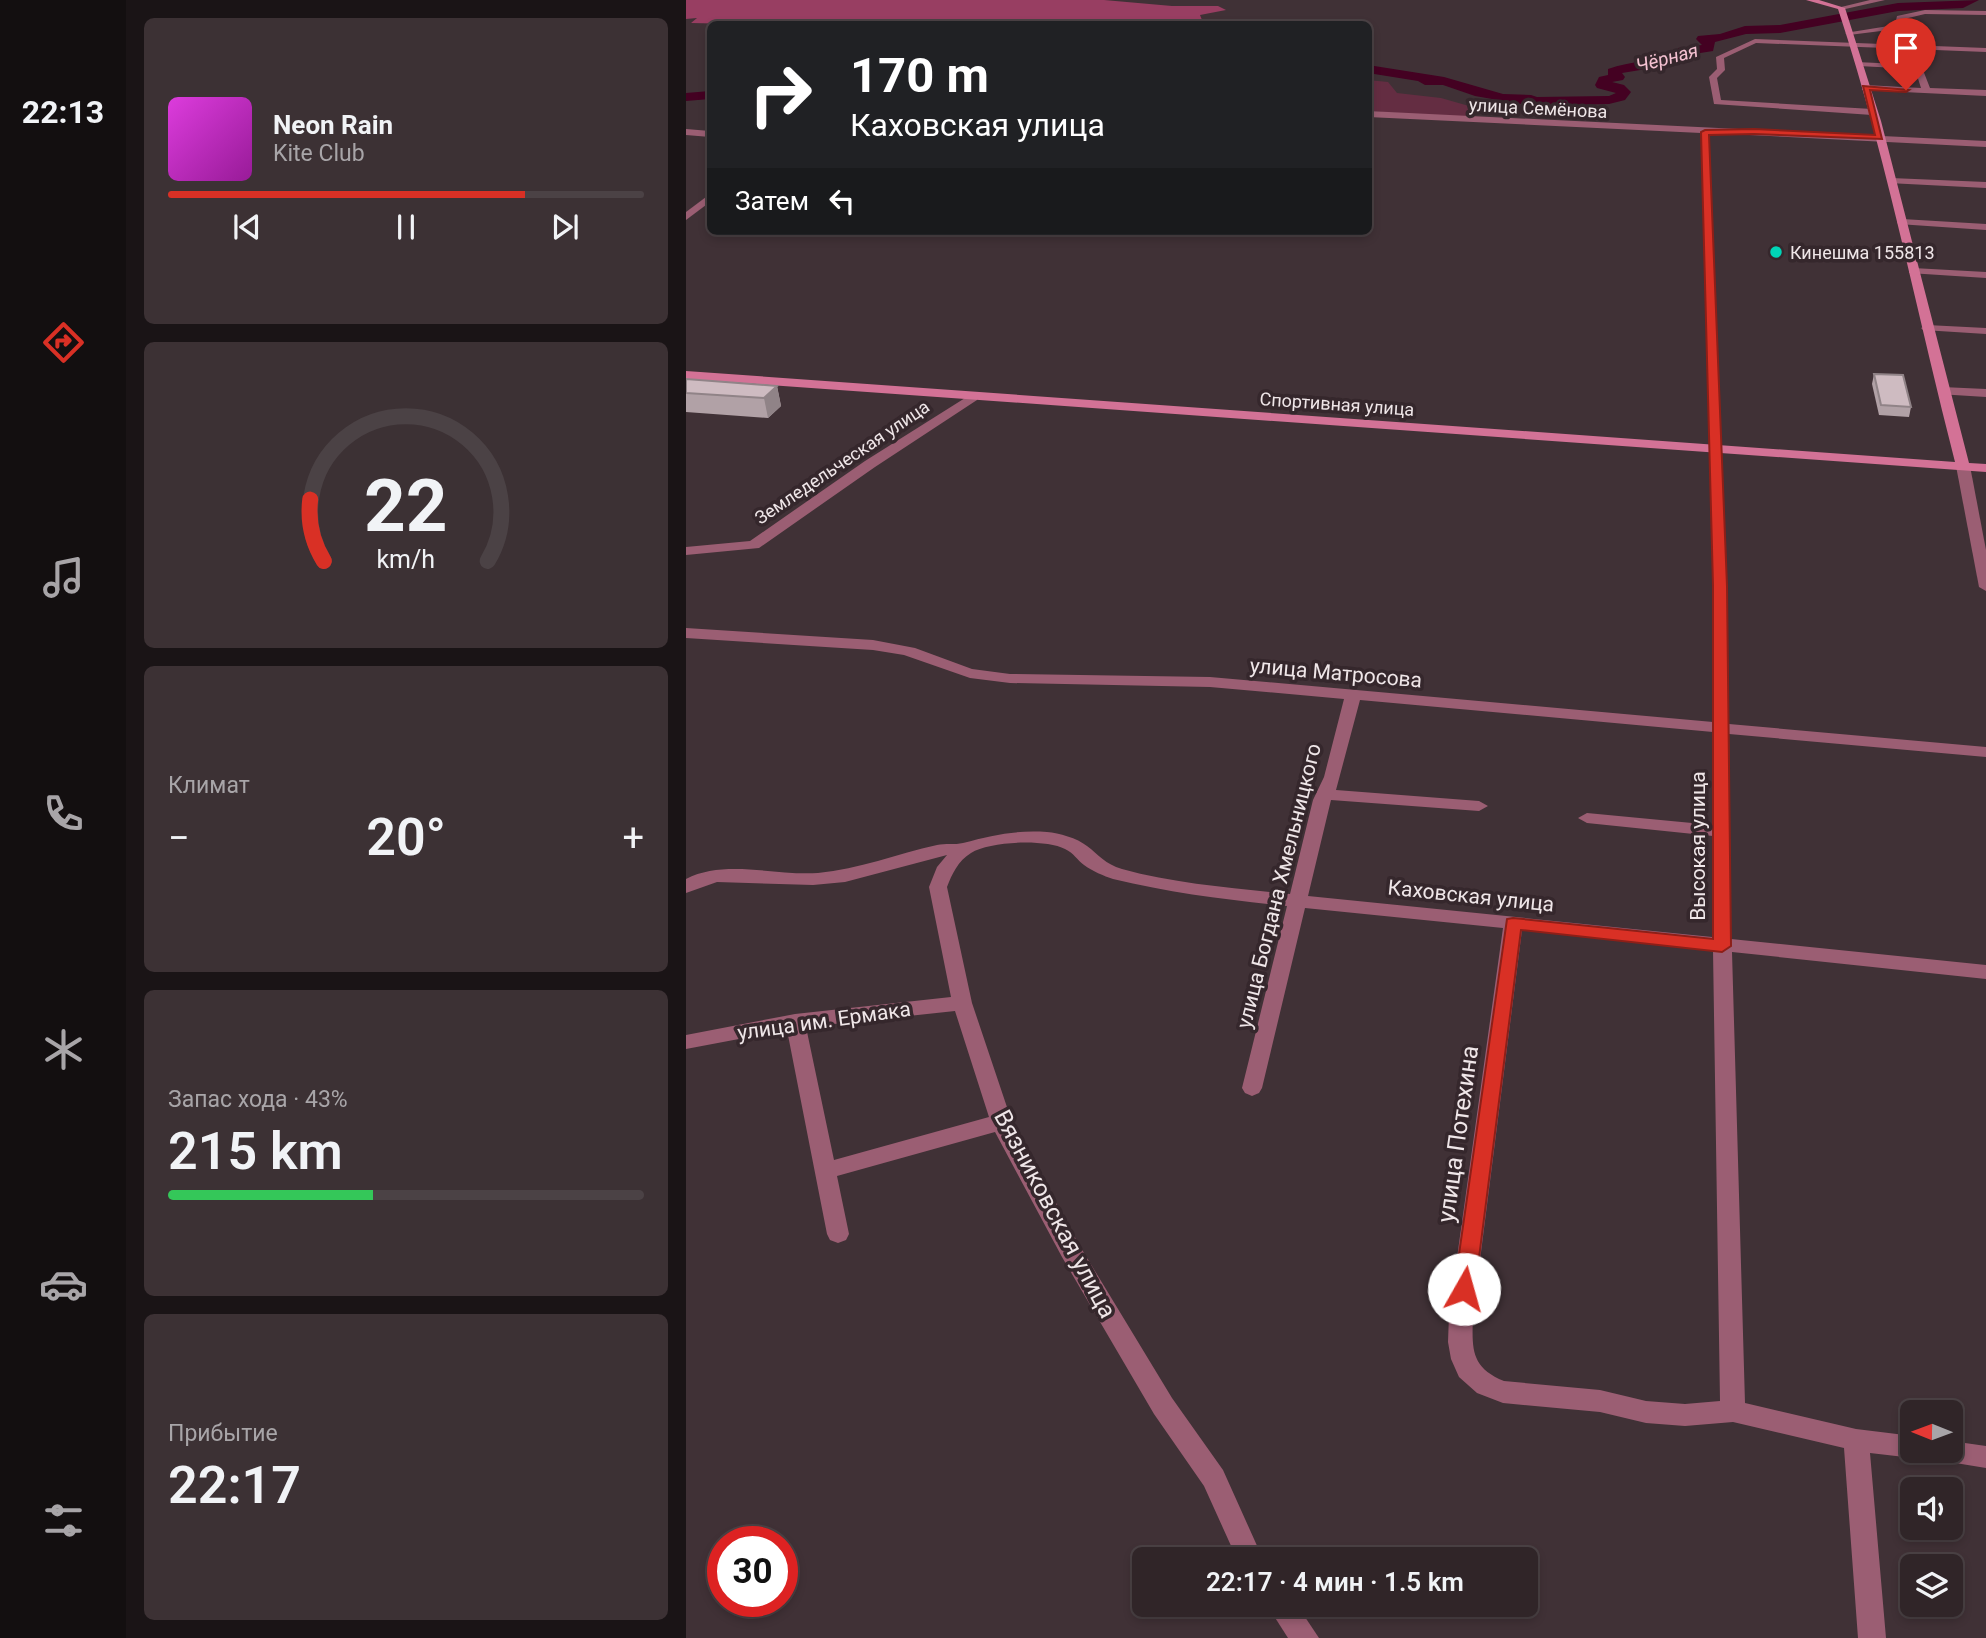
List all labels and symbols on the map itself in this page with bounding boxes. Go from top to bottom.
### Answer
pin [1876,18,1936,90]
water label: Чёрная [1633,39,1701,77]
street label: улица Семёнова [1468,94,1608,122]
place label: Кинешма 155813 [1790,242,1935,263]
marker: Кинешма 155813 [1768,244,1784,260]
street label: Спортивная улица [1259,388,1415,420]
street label: Земледельческая улица [751,396,933,528]
street label: улица Матросова [1249,654,1423,692]
street label: улица Богдана Хмельницкого [1232,741,1326,1031]
street label: Высокая улица [1686,771,1710,921]
street label: Каховская улица [1387,875,1555,917]
street label: улица им. Ермака [736,997,912,1045]
street label: улица Потехина [1432,1044,1484,1224]
street label: Вязниковская улица [988,1105,1122,1323]
position arrow [1427,1252,1501,1326]
north arrow [1900,1400,1964,1463]
speed limit sign: 30 [707,1526,798,1617]

